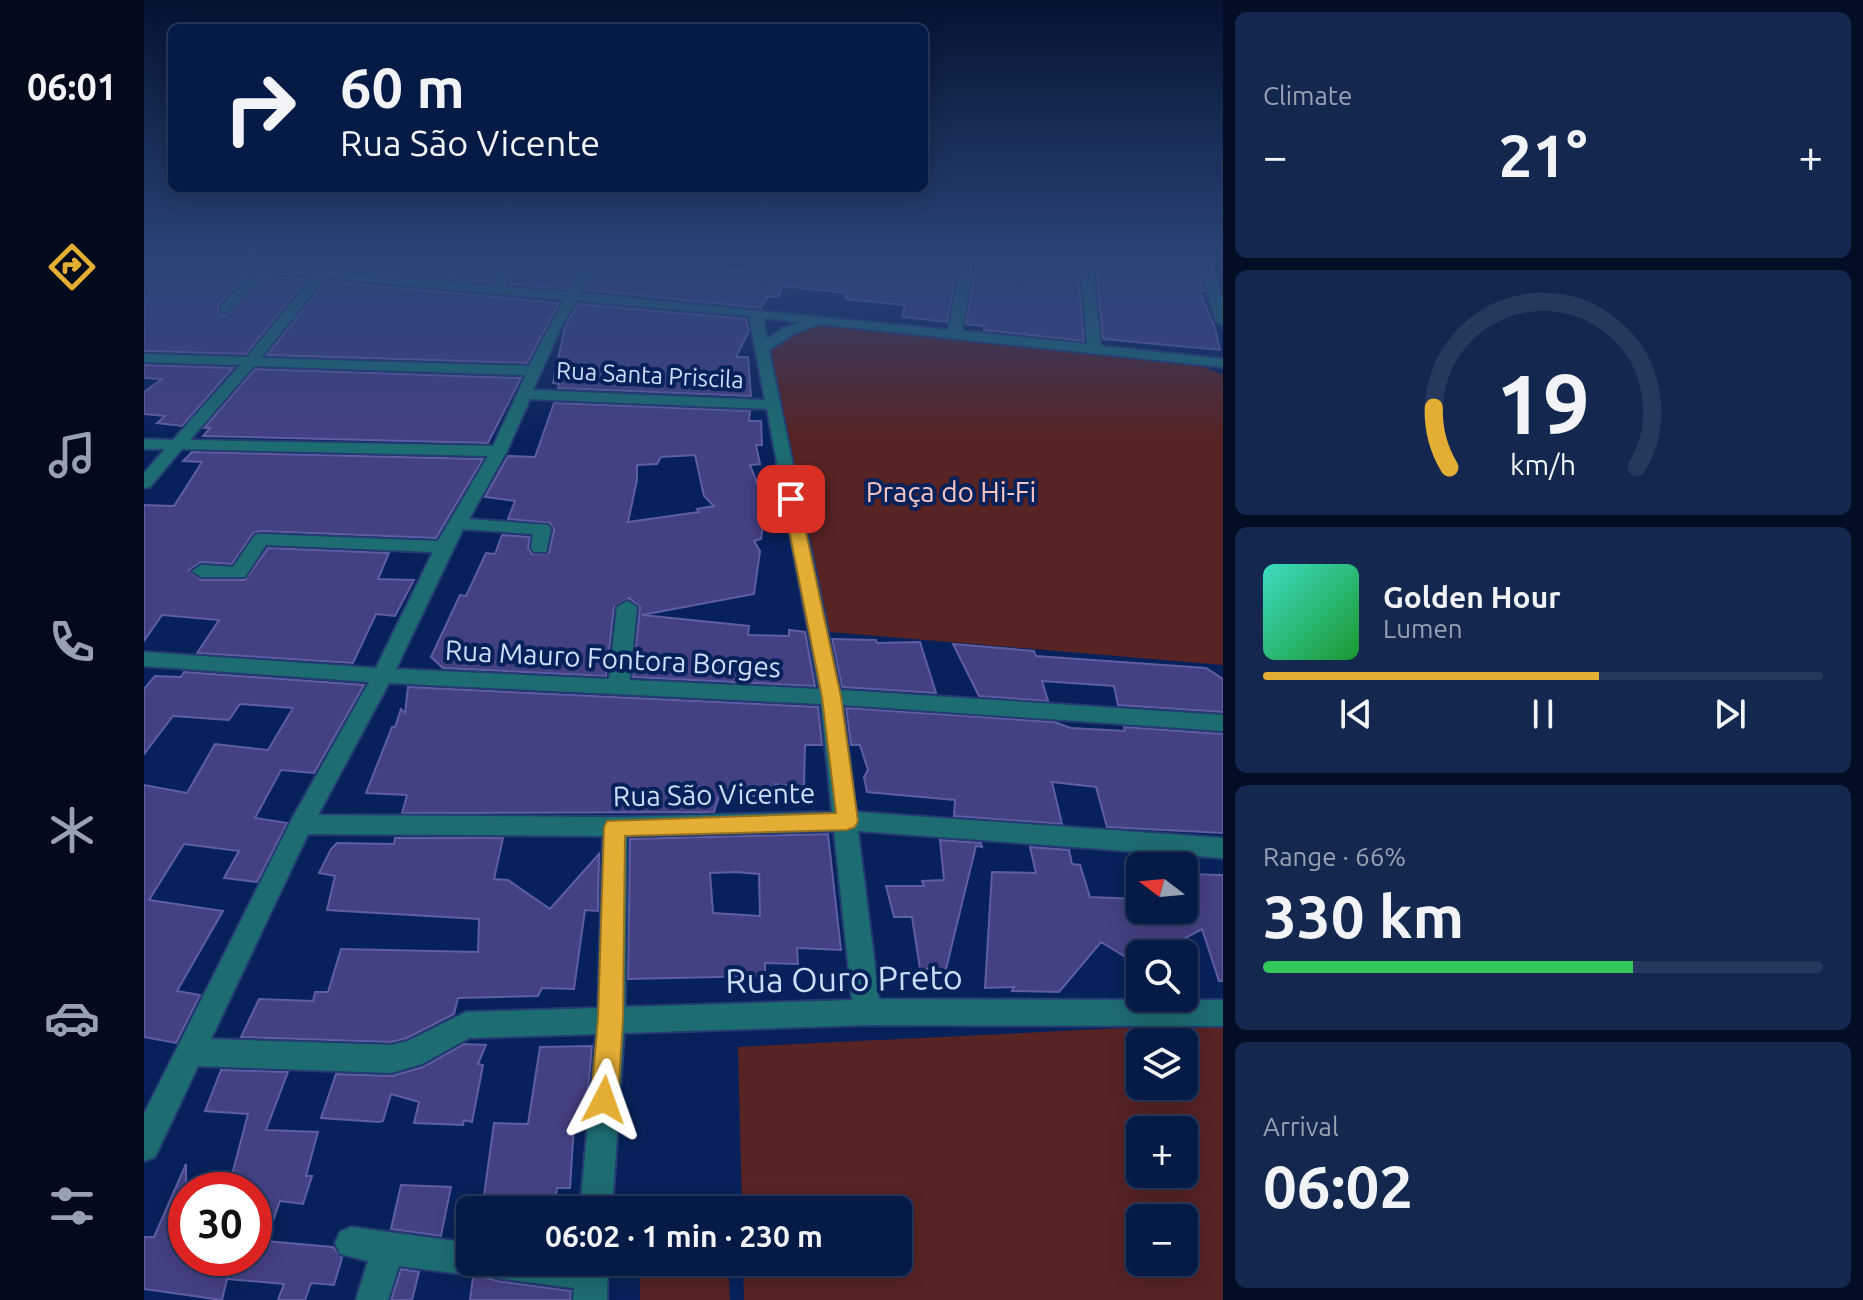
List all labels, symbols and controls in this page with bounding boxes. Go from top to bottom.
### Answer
icon: right [208,56,312,160]
text: 60 m [340,56,465,119]
text: 06:01 [27,66,117,107]
text: Climate [1263,81,1352,110]
text: 21° [1499,121,1587,188]
text: Rua São Vicente [340,122,600,163]
text: − [1263,131,1288,180]
text: + [1798,131,1823,180]
icon: directions [44,239,100,295]
text: 19 [1496,356,1590,450]
street label: Rua Santa Priscila [556,357,744,393]
icon: music [44,427,100,483]
text: km/h [1510,449,1576,481]
pin [757,465,825,533]
park label: Praça do Hi-Fi [866,476,1036,507]
icon: arrive [769,477,813,521]
text: Golden Hour [1383,580,1561,614]
icon: phone [44,614,100,670]
text: Lumen [1383,614,1463,643]
street label: Rua Mauro Fontora Borges [444,634,782,682]
icon: previous [1334,692,1378,736]
icon: pause [1521,692,1565,736]
icon: next [1708,692,1752,736]
street label: Rua São Vicente [613,777,815,811]
icon: climate [44,802,100,858]
text: Range · 66% [1263,842,1406,871]
north arrow [1126,852,1198,924]
map controls [1126,852,1198,1276]
text: 330 km [1263,882,1464,949]
button: search [1126,940,1198,1012]
street label: Rua Ouro Preto [725,957,963,999]
icon: car [44,990,100,1046]
button: layers [1126,1028,1198,1100]
position arrow [562,1058,646,1142]
text: Arrival [1263,1112,1339,1141]
button: + [1126,1116,1198,1188]
text: 06:02 [1263,1152,1413,1219]
speed limit sign: 30 [168,1172,272,1276]
icon: filters [44,1178,100,1234]
button: − [1126,1204,1198,1276]
text: 06:02 · 1 min · 230 m [545,1219,823,1253]

